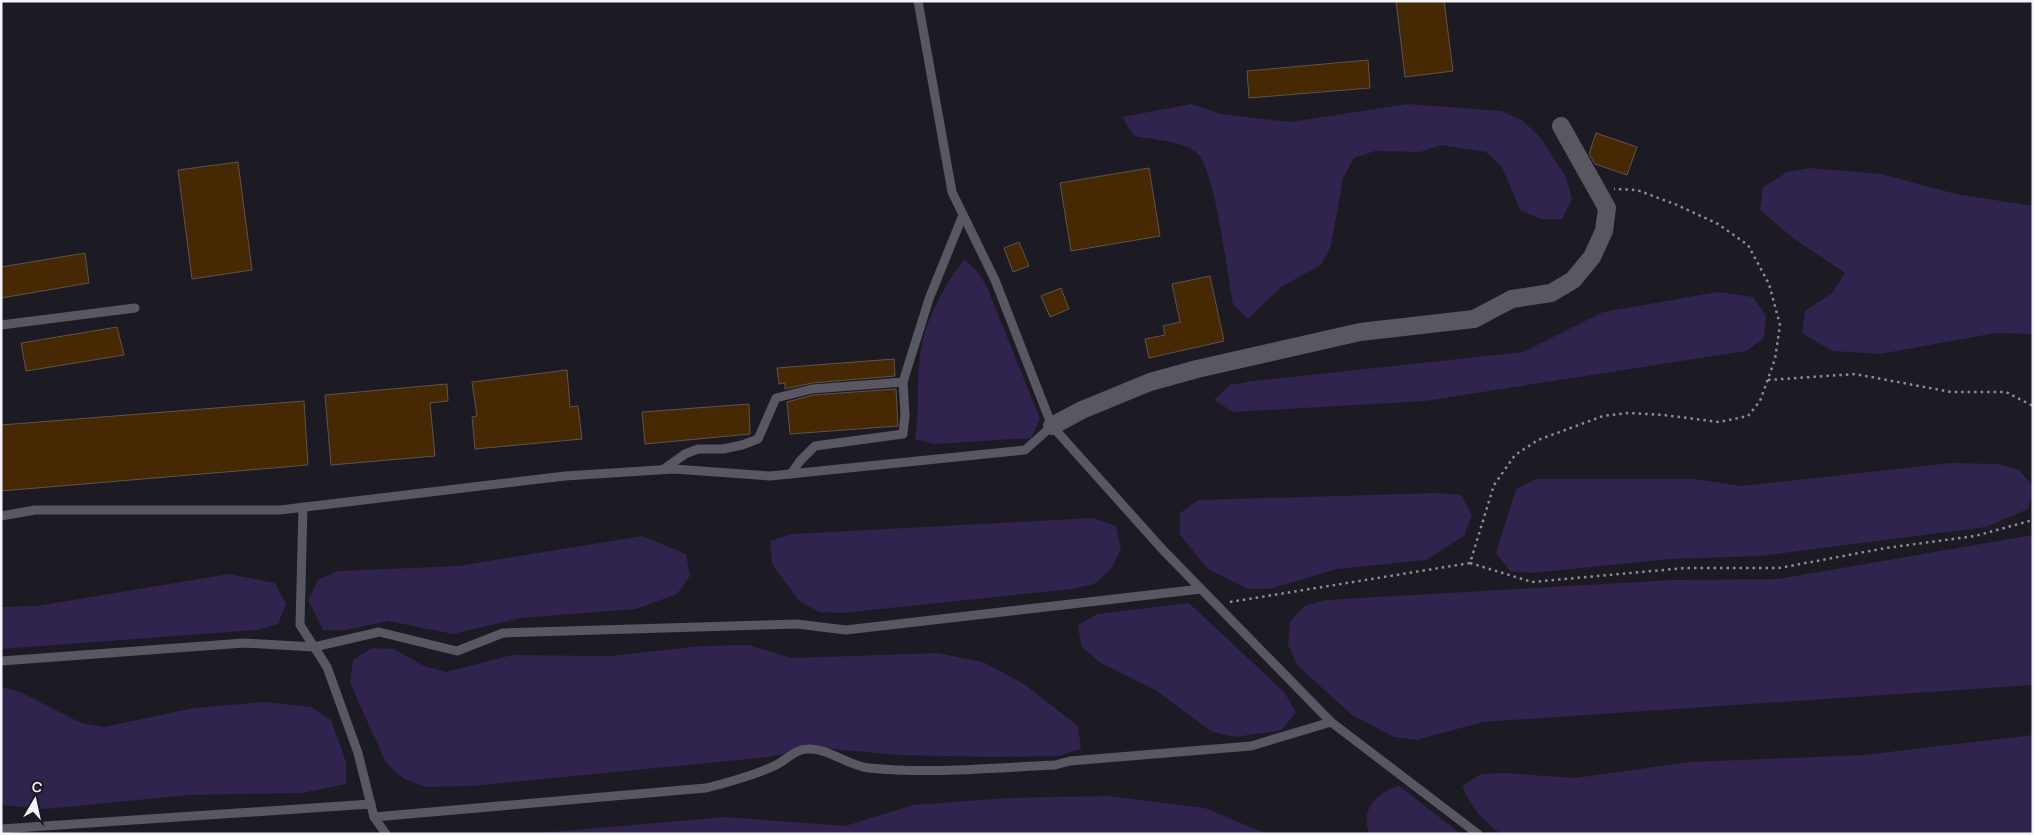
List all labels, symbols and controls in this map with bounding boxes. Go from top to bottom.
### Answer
north arrow [10,775,60,825]
text: С [31,776,44,797]

